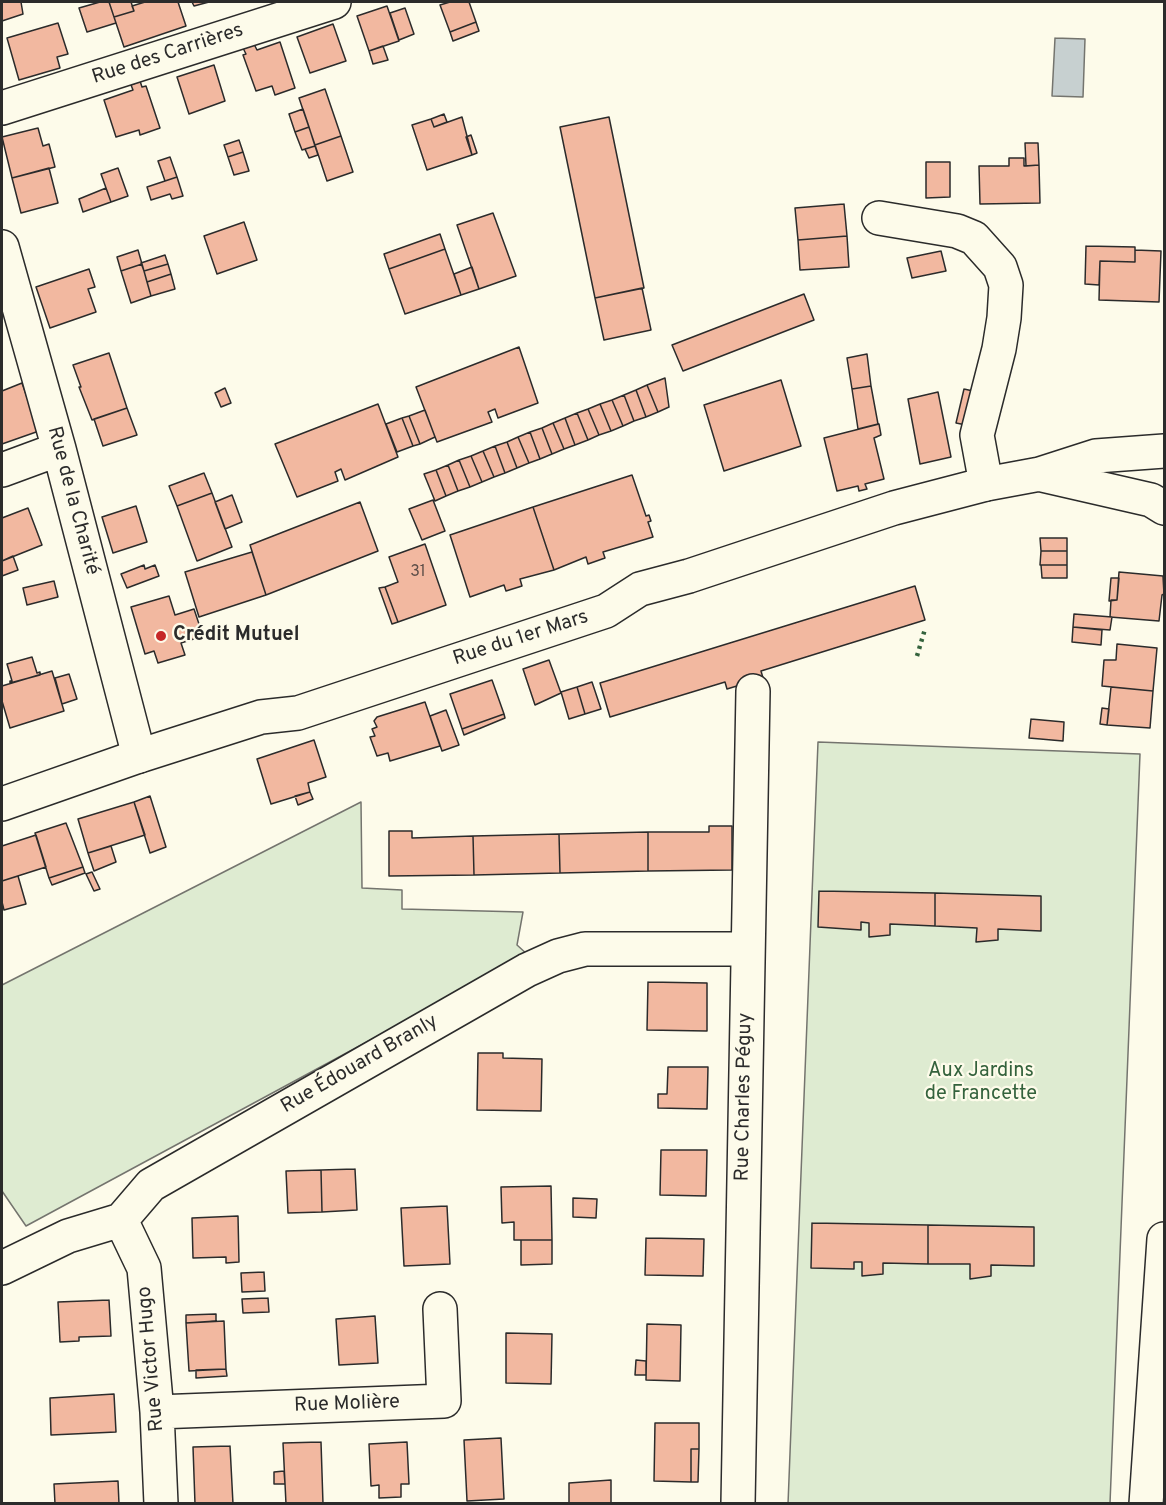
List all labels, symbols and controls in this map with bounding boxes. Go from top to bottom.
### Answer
street label: Rue des Carrières [89,19,247,91]
street label: Rue de la Charité [41,424,103,578]
house number: 31 [410,563,426,583]
street label: Rue du 1er Mars [450,606,592,672]
place label: Crédit Mutuel [173,624,300,648]
marker: Crédit Mutuel [154,629,168,643]
street label: Rue Édouard Branly [277,1010,443,1120]
street label: Rue Charles Péguy [732,1012,758,1182]
park label: Aux Jardins de Francette [925,1060,1037,1107]
street label: Rue Victor Hugo [134,1285,170,1433]
street label: Rue Molière [294,1391,400,1419]

